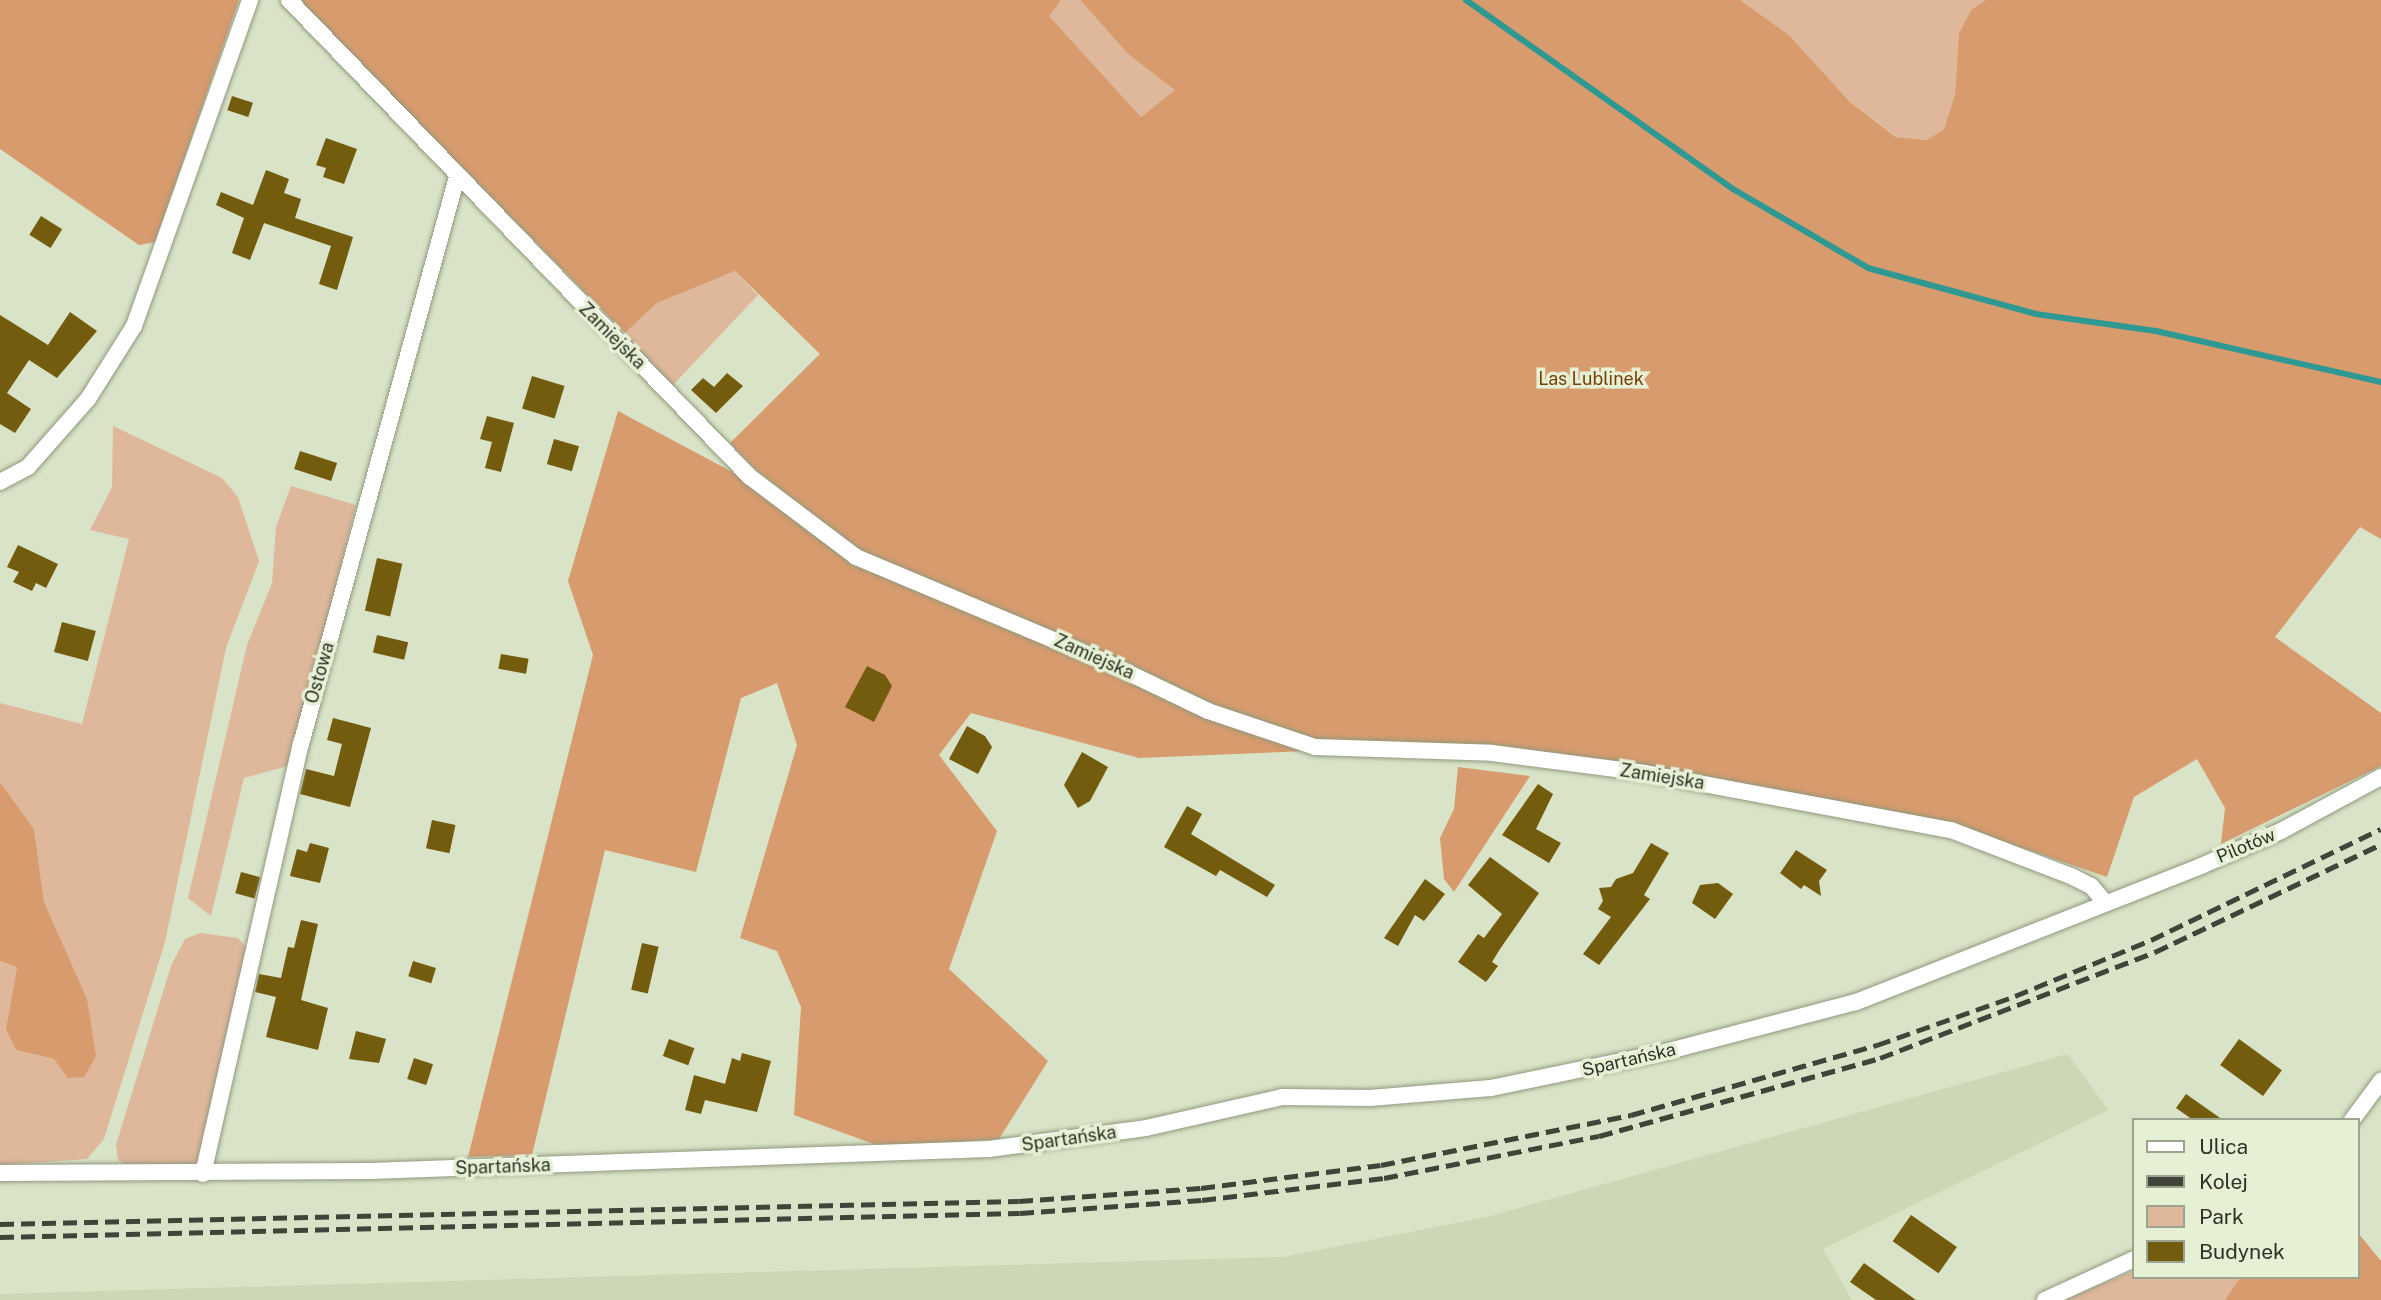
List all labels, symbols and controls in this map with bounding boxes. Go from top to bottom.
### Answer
street label: Zamiejska [574,298,650,374]
park label: Las Lublinek [1538,368,1644,390]
street label: Zamiejska [1051,630,1137,684]
street label: Ostowa [301,640,339,706]
street label: Zamiejska [1618,760,1706,794]
street label: Pilotów [2213,824,2279,868]
street label: Spartańska [1580,1039,1678,1081]
legend [2132,1118,2360,1279]
street label: Spartańska [1020,1122,1118,1156]
text: Ulica [2199,1134,2248,1159]
street label: Spartańska [455,1155,551,1179]
text: Kolej [2199,1169,2248,1194]
text: Park [2199,1204,2244,1229]
text: Budynek [2199,1239,2285,1264]

